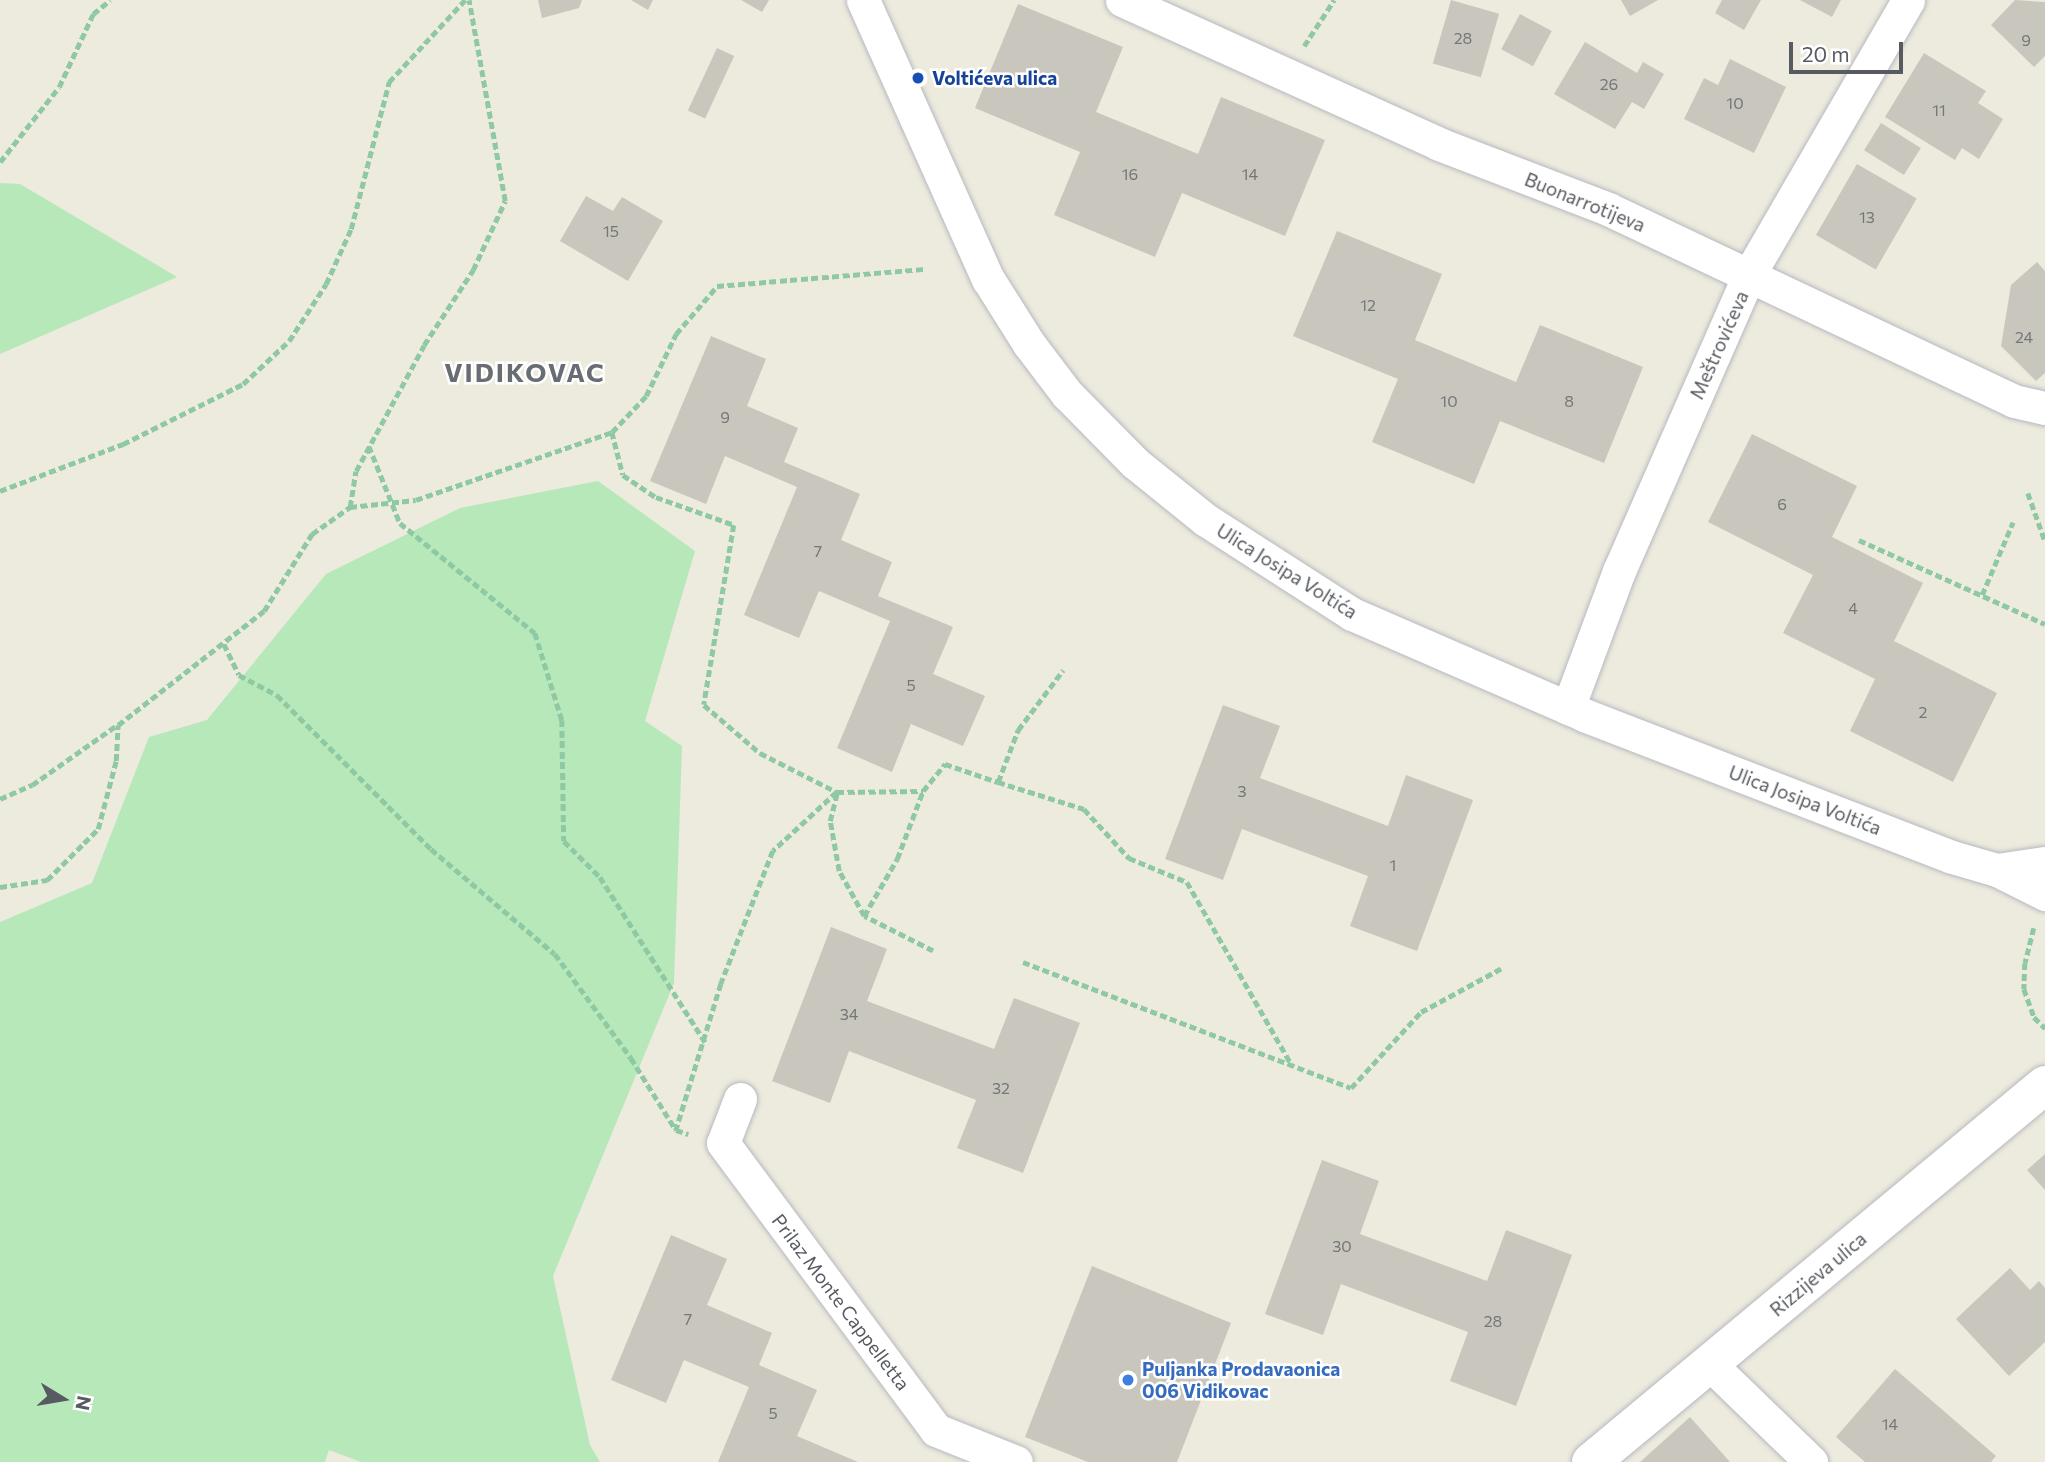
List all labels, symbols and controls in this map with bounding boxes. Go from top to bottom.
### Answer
house number: 28 [1454,28,1472,48]
scale bar [1793,28,1907,72]
house number: 9 [2021,30,2031,50]
text: 20 m [1802,41,1850,66]
place label: Voltićeva ulica [932,67,1057,89]
marker: Voltićeva ulica [910,70,926,86]
house number: 26 [1600,74,1618,94]
house number: 10 [1726,93,1744,113]
house number: 11 [1932,100,1946,120]
house number: 16 [1122,164,1138,184]
house number: 14 [1242,164,1258,184]
street label: Buonarrotijeva [1521,167,1649,237]
house number: 13 [1859,207,1875,227]
house number: 15 [603,221,619,241]
street label: Meštrovićeva [1685,287,1753,403]
house number: 12 [1360,295,1376,315]
house number: 24 [2015,327,2033,347]
district label: VIDIKOVAC [445,356,605,388]
house number: 10 [1440,391,1458,411]
house number: 8 [1564,391,1574,411]
house number: 9 [720,407,730,427]
house number: 6 [1777,494,1787,514]
street label: Ulica Josipa Voltića [1212,519,1362,623]
house number: 7 [814,541,822,561]
house number: 4 [1848,598,1858,618]
house number: 5 [906,675,916,695]
house number: 2 [1919,702,1927,722]
street label: Ulica Josipa Voltića [1726,760,1884,840]
house number: 3 [1237,781,1247,801]
house number: 1 [1390,855,1396,875]
house number: 34 [840,1004,858,1024]
house number: 32 [992,1078,1010,1098]
street label: Prilaz Monte Cappelletta [767,1210,915,1394]
street label: Rizzijeva ulica [1765,1227,1871,1321]
house number: 30 [1332,1236,1352,1256]
house number: 7 [684,1309,692,1329]
house number: 28 [1484,1311,1502,1331]
place label: Puljanka Prodavaonica 006 Vidikovac [1142,1358,1340,1402]
north arrow [28,1364,98,1434]
marker: Puljanka Prodavaonica 006 Vidikovac [1120,1372,1136,1388]
text: N [71,1394,97,1412]
house number: 5 [768,1403,778,1423]
house number: 14 [1882,1414,1898,1434]

